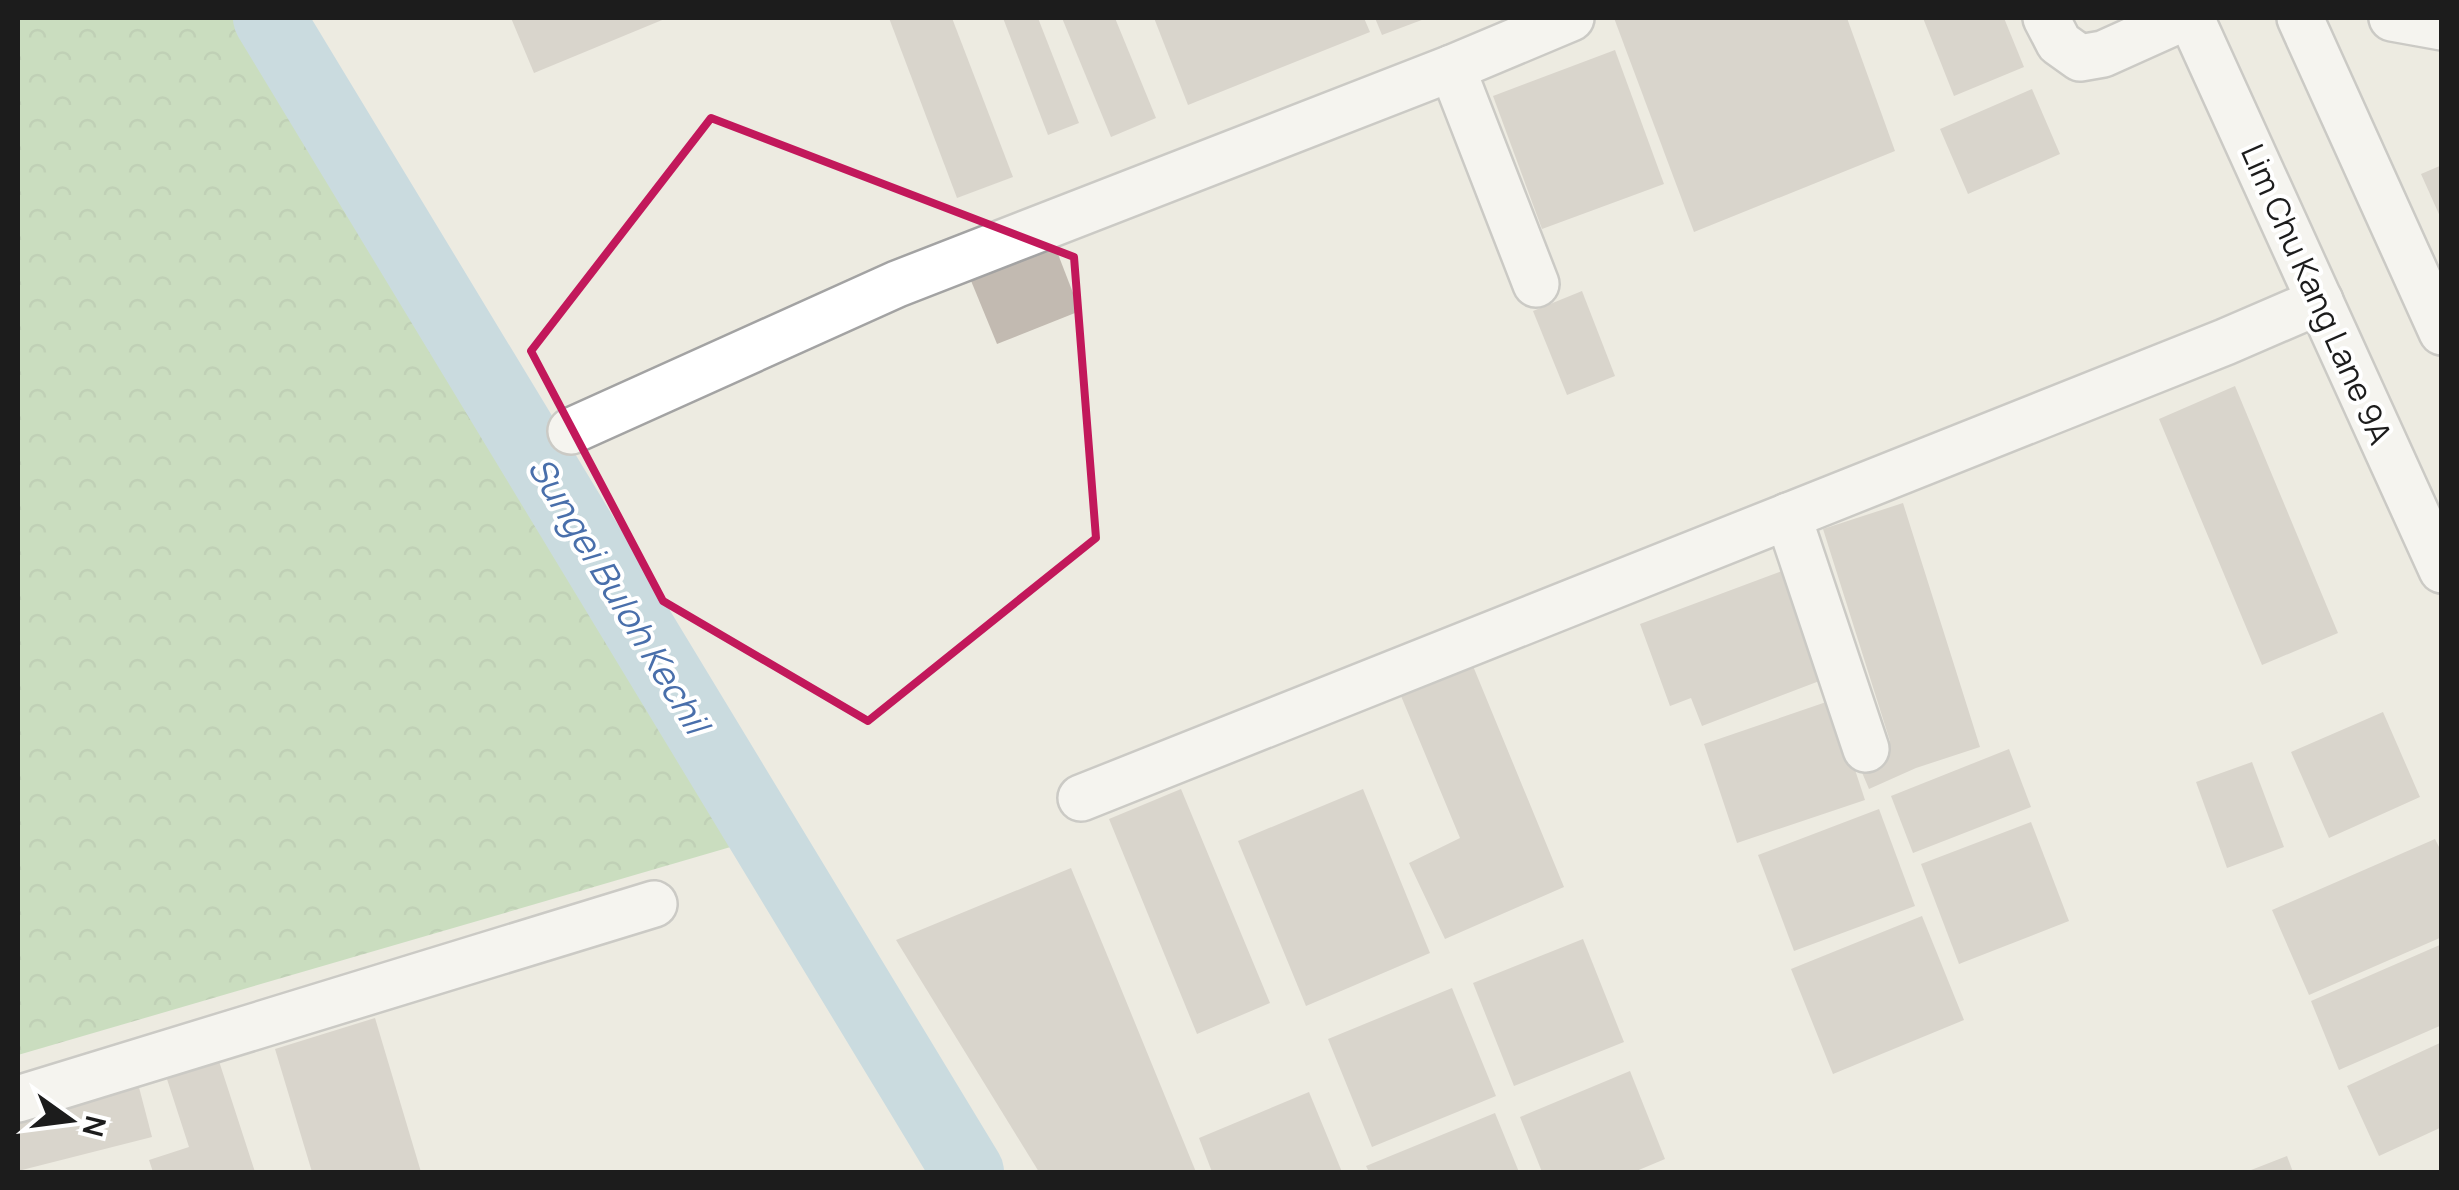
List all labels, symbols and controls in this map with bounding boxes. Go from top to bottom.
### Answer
street label: Lim Chu Kang Lane 9A [2231,137,2403,451]
water label: Sungei Buloh Kechil [517,448,723,746]
north arrow [20,1070,120,1170]
text: N [74,1112,116,1141]

